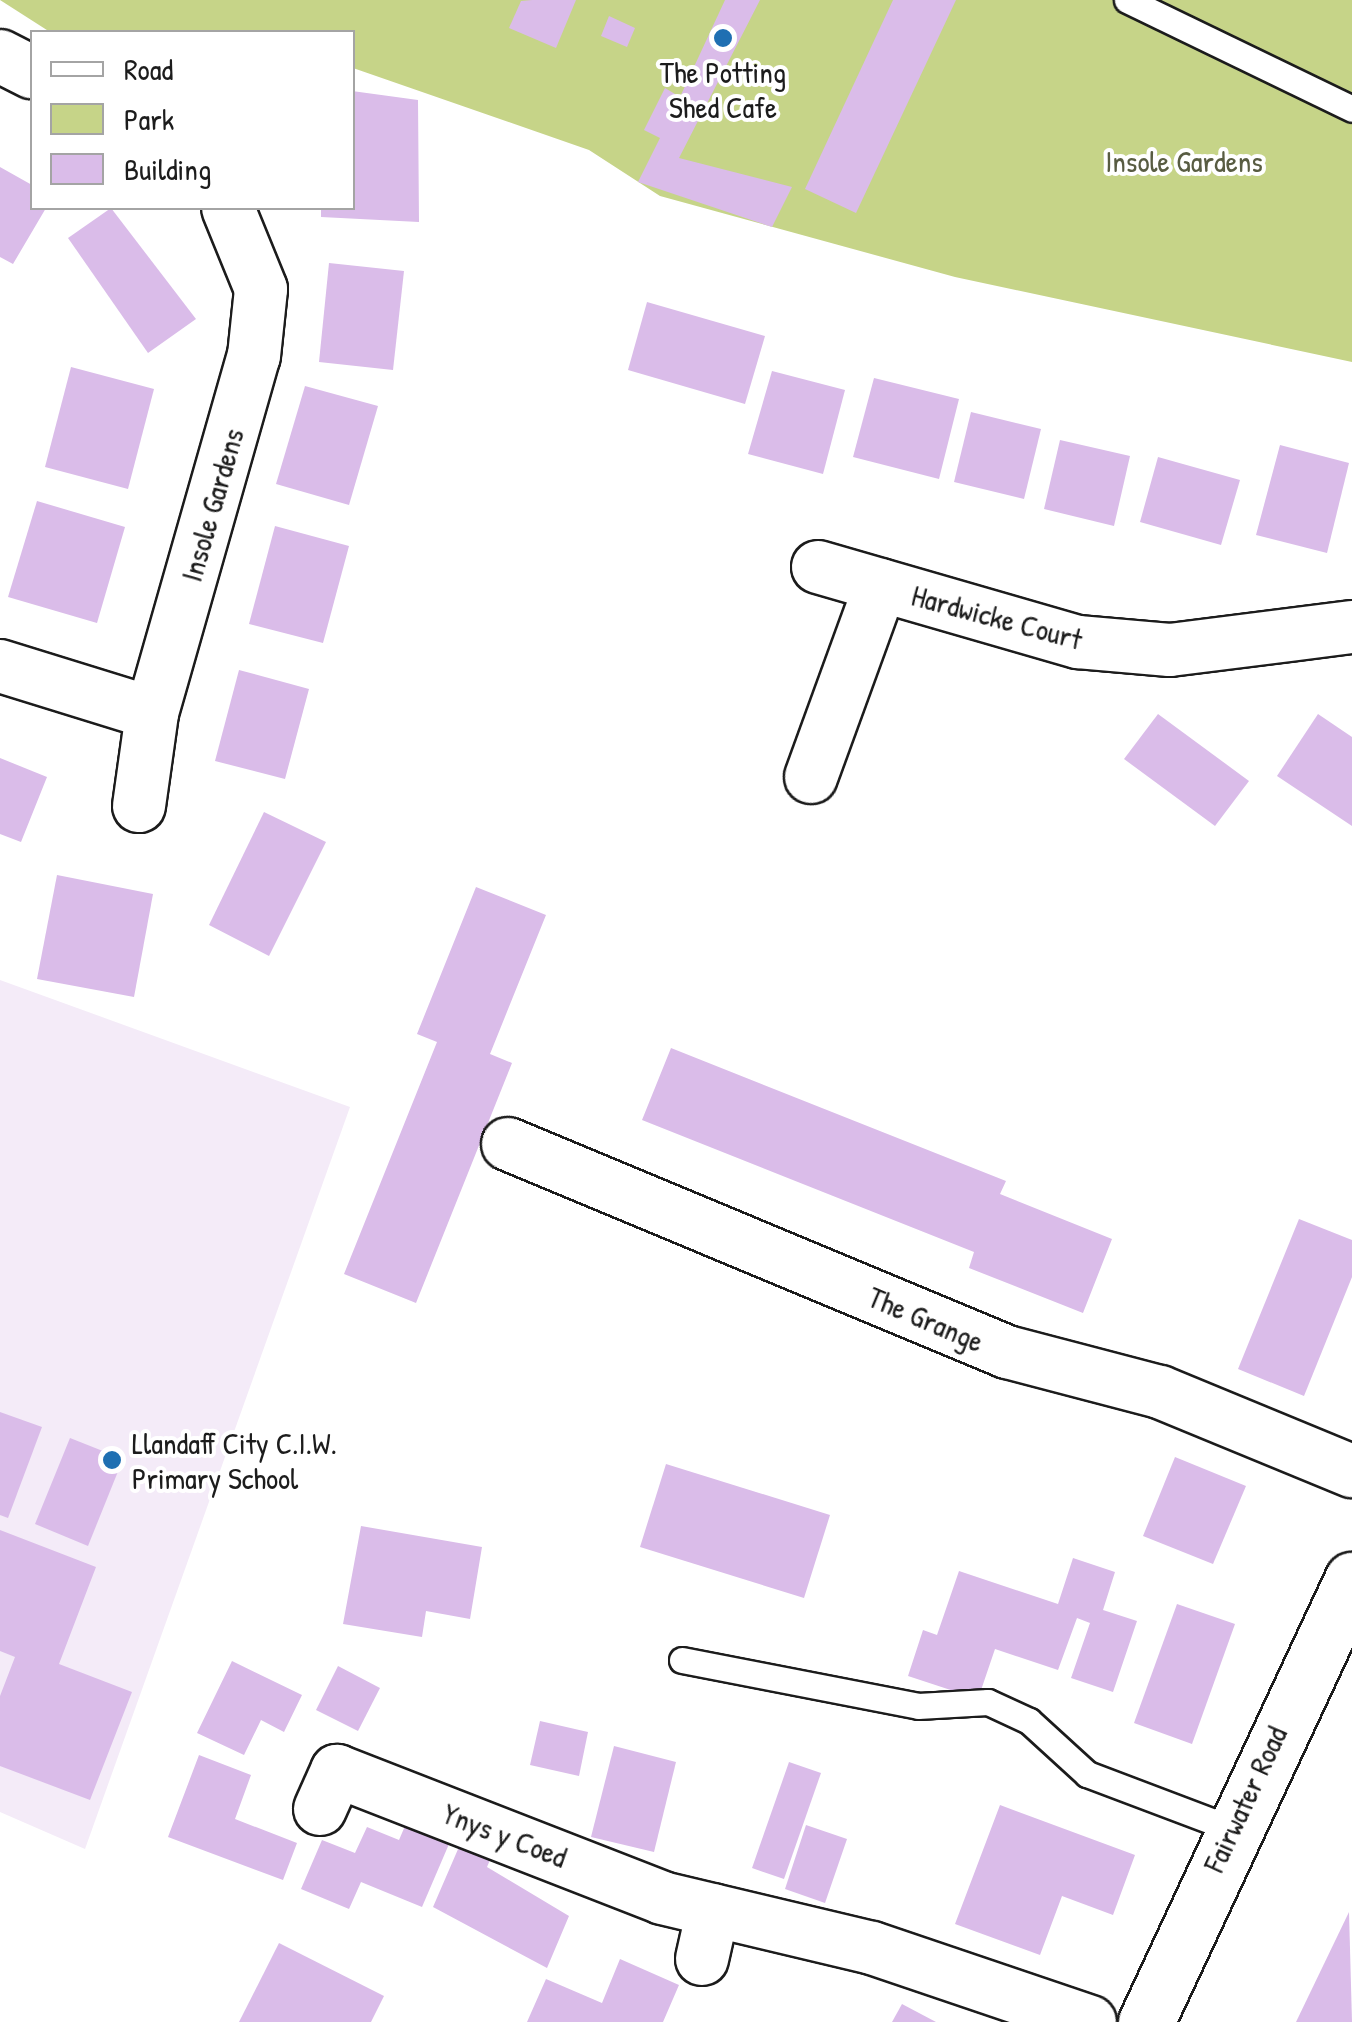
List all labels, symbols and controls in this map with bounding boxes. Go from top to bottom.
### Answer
marker: The Potting Shed Cafe [712,27,734,49]
legend [30,30,355,210]
text: Road [124,49,173,89]
place label: The Potting Shed Cafe [660,54,786,124]
text: Park [124,99,174,139]
park label: Insole Gardens [1105,143,1263,179]
text: Building [124,149,211,189]
street label: Insole Gardens [173,424,251,586]
street label: Hardwicke Court [908,577,1086,657]
street label: The Grange [863,1279,989,1359]
place label: Llandaff City C.I.W. Primary School [132,1425,337,1496]
marker: Llandaff City C.I.W. Primary School [101,1449,123,1471]
street label: Fairwater Road [1196,1720,1294,1878]
street label: Ynys y Coed [438,1795,572,1875]

